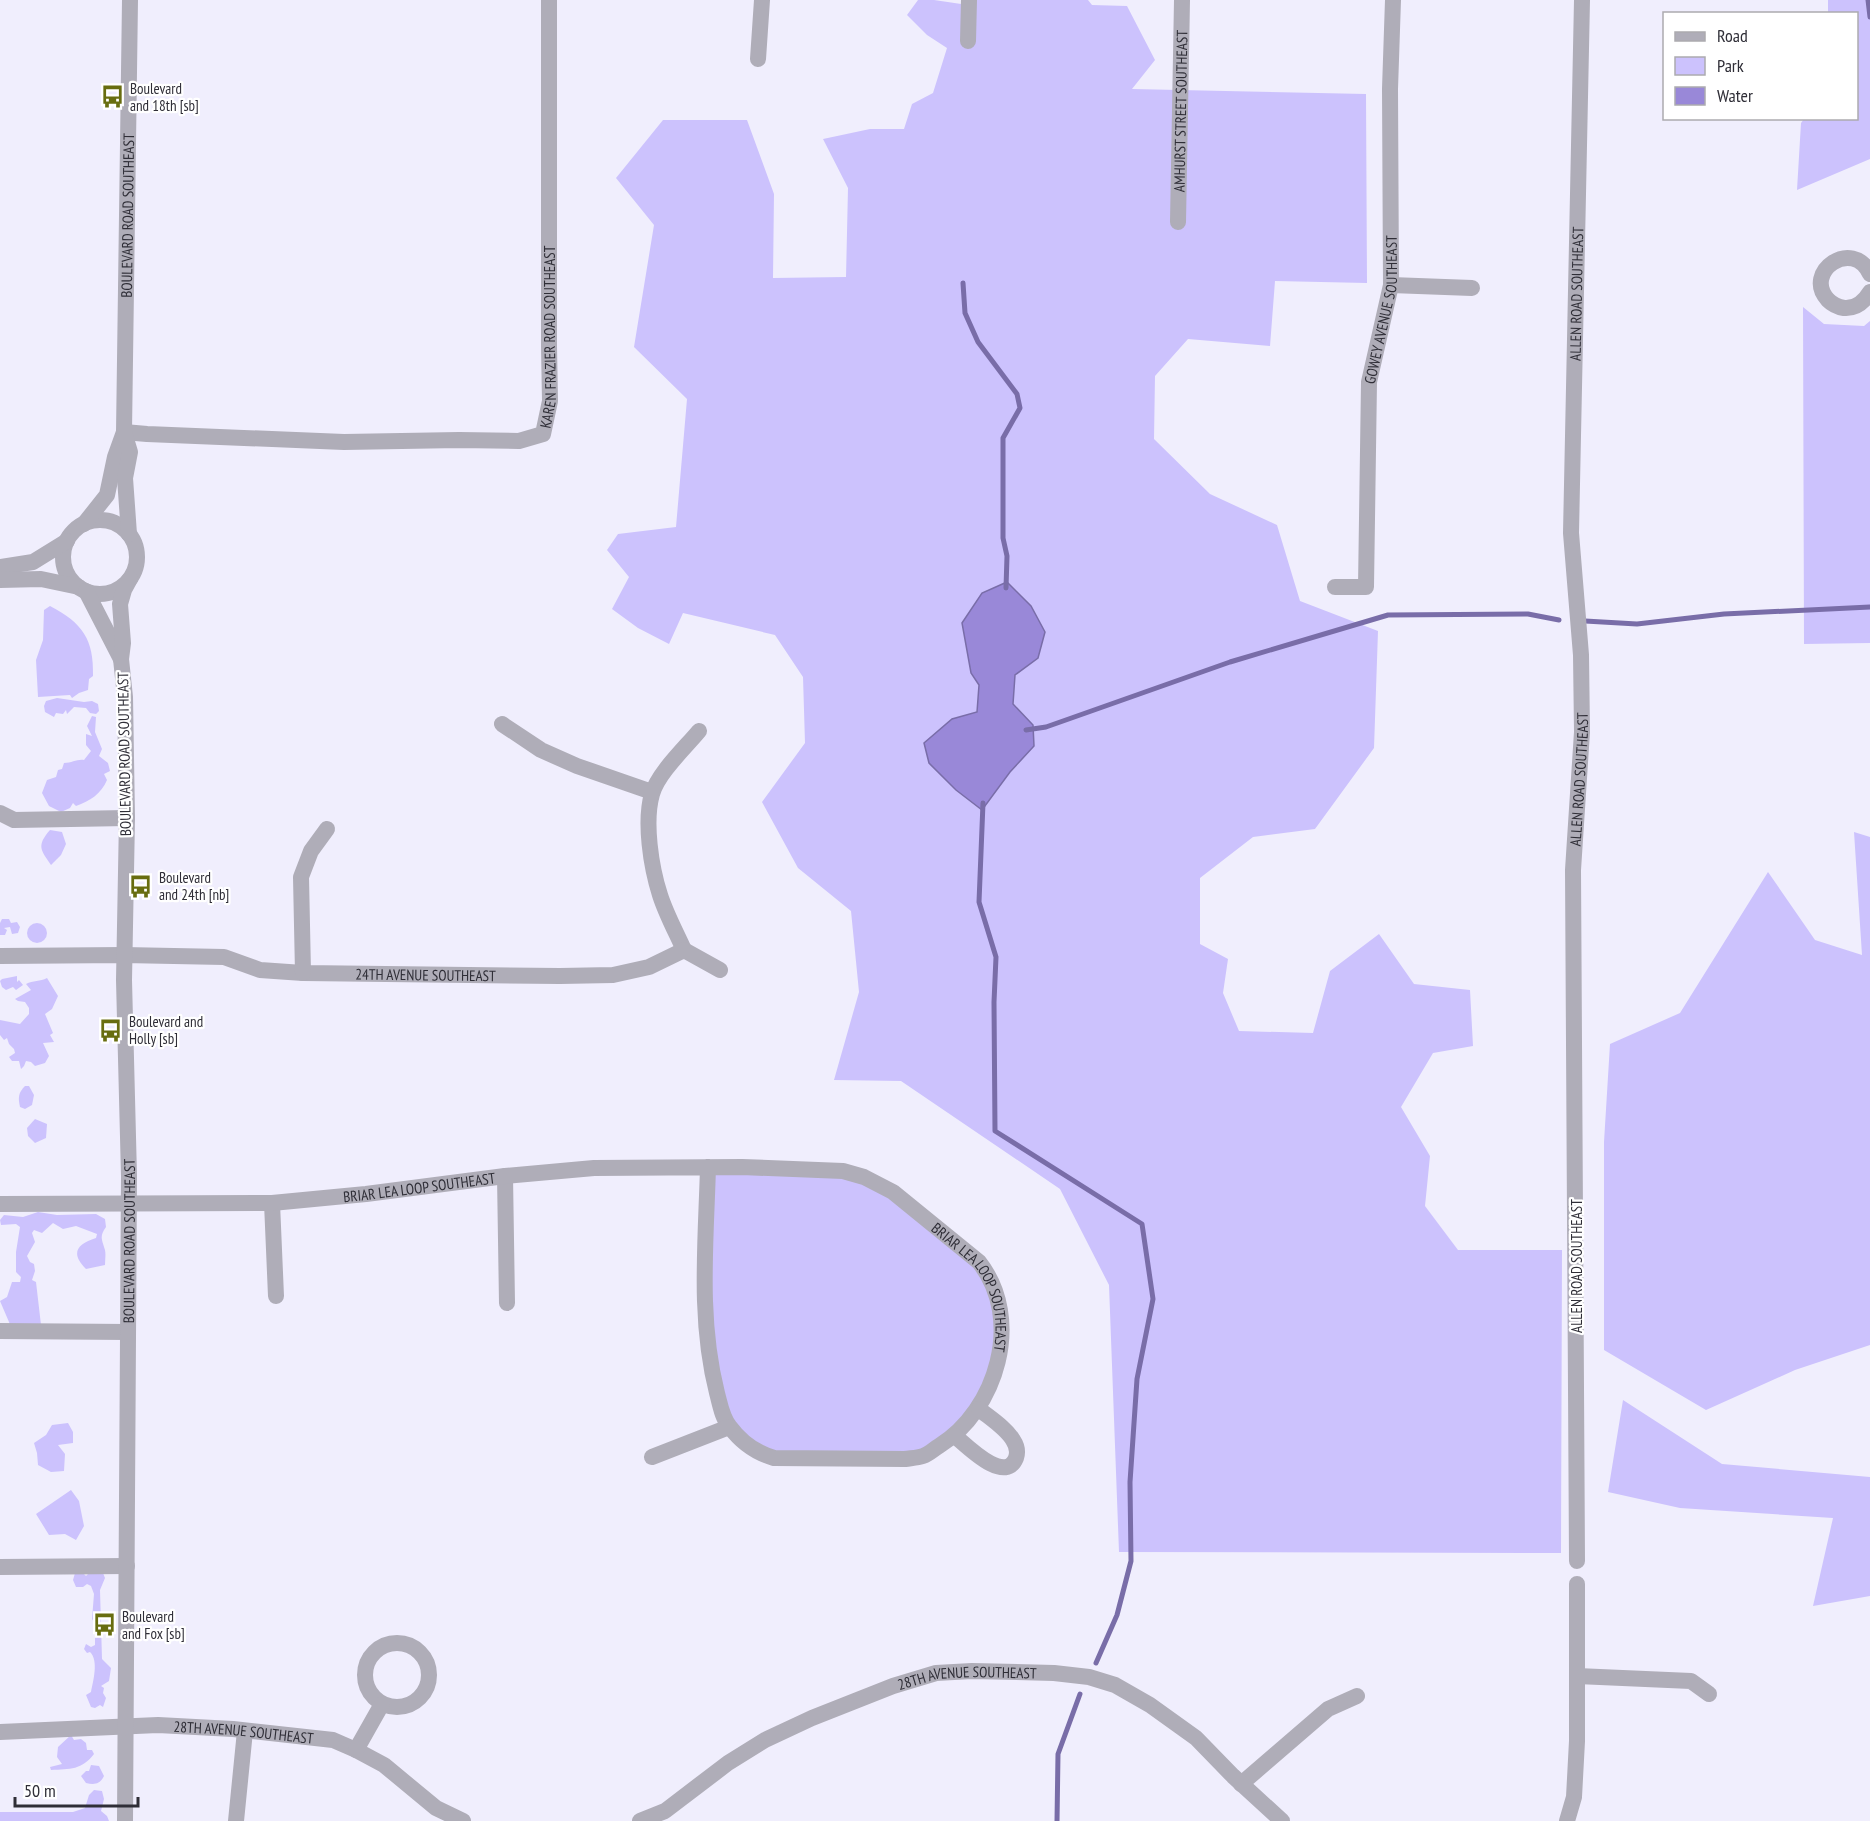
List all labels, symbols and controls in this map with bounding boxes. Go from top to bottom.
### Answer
legend [1663,12,1858,120]
text: Road [1717,24,1748,47]
street label: AMHURST STREET SOUTHEAST [1169,29,1191,192]
text: Park [1717,54,1744,77]
place label: Boulevard and 18th [sb] [130,79,199,115]
bus stop icon: Boulevard and 18th [sb] [99,84,125,110]
text: Water [1717,84,1753,107]
street label: BOULEVARD ROAD SOUTHEAST [116,133,138,298]
street label: ALLEN ROAD SOUTHEAST [1565,226,1587,361]
street label: GOWEY AVENUE SOUTHEAST [1359,235,1400,385]
street label: KAREN FRAZIER ROAD SOUTHEAST [535,245,559,430]
street label: BOULEVARD ROAD SOUTHEAST [113,671,135,836]
street label: ALLEN ROAD SOUTHEAST [1565,712,1592,847]
place label: Boulevard and 24th [nb] [159,868,229,904]
bus stop icon: Boulevard and 24th [nb] [128,873,154,899]
street label: 24TH AVENUE SOUTHEAST [355,964,496,985]
place label: Boulevard and Holly [sb] [129,1012,203,1048]
bus stop icon: Boulevard and Holly [sb] [98,1017,124,1043]
street label: BOULEVARD ROAD SOUTHEAST [119,1158,139,1323]
street label: BRIAR LEA LOOP SOUTHEAST [342,1168,497,1206]
street label: ALLEN ROAD SOUTHEAST [1567,1199,1586,1333]
street label: BRIAR LEA LOOP SOUTHEAST [928,1218,1011,1354]
place label: Boulevard and Fox [sb] [122,1607,185,1643]
bus stop icon: Boulevard and Fox [sb] [91,1612,117,1638]
street label: 28TH AVENUE SOUTHEAST [895,1661,1037,1694]
street label: 28TH AVENUE SOUTHEAST [173,1716,315,1747]
scale bar [15,1770,138,1808]
text: 50 m [24,1779,56,1802]

